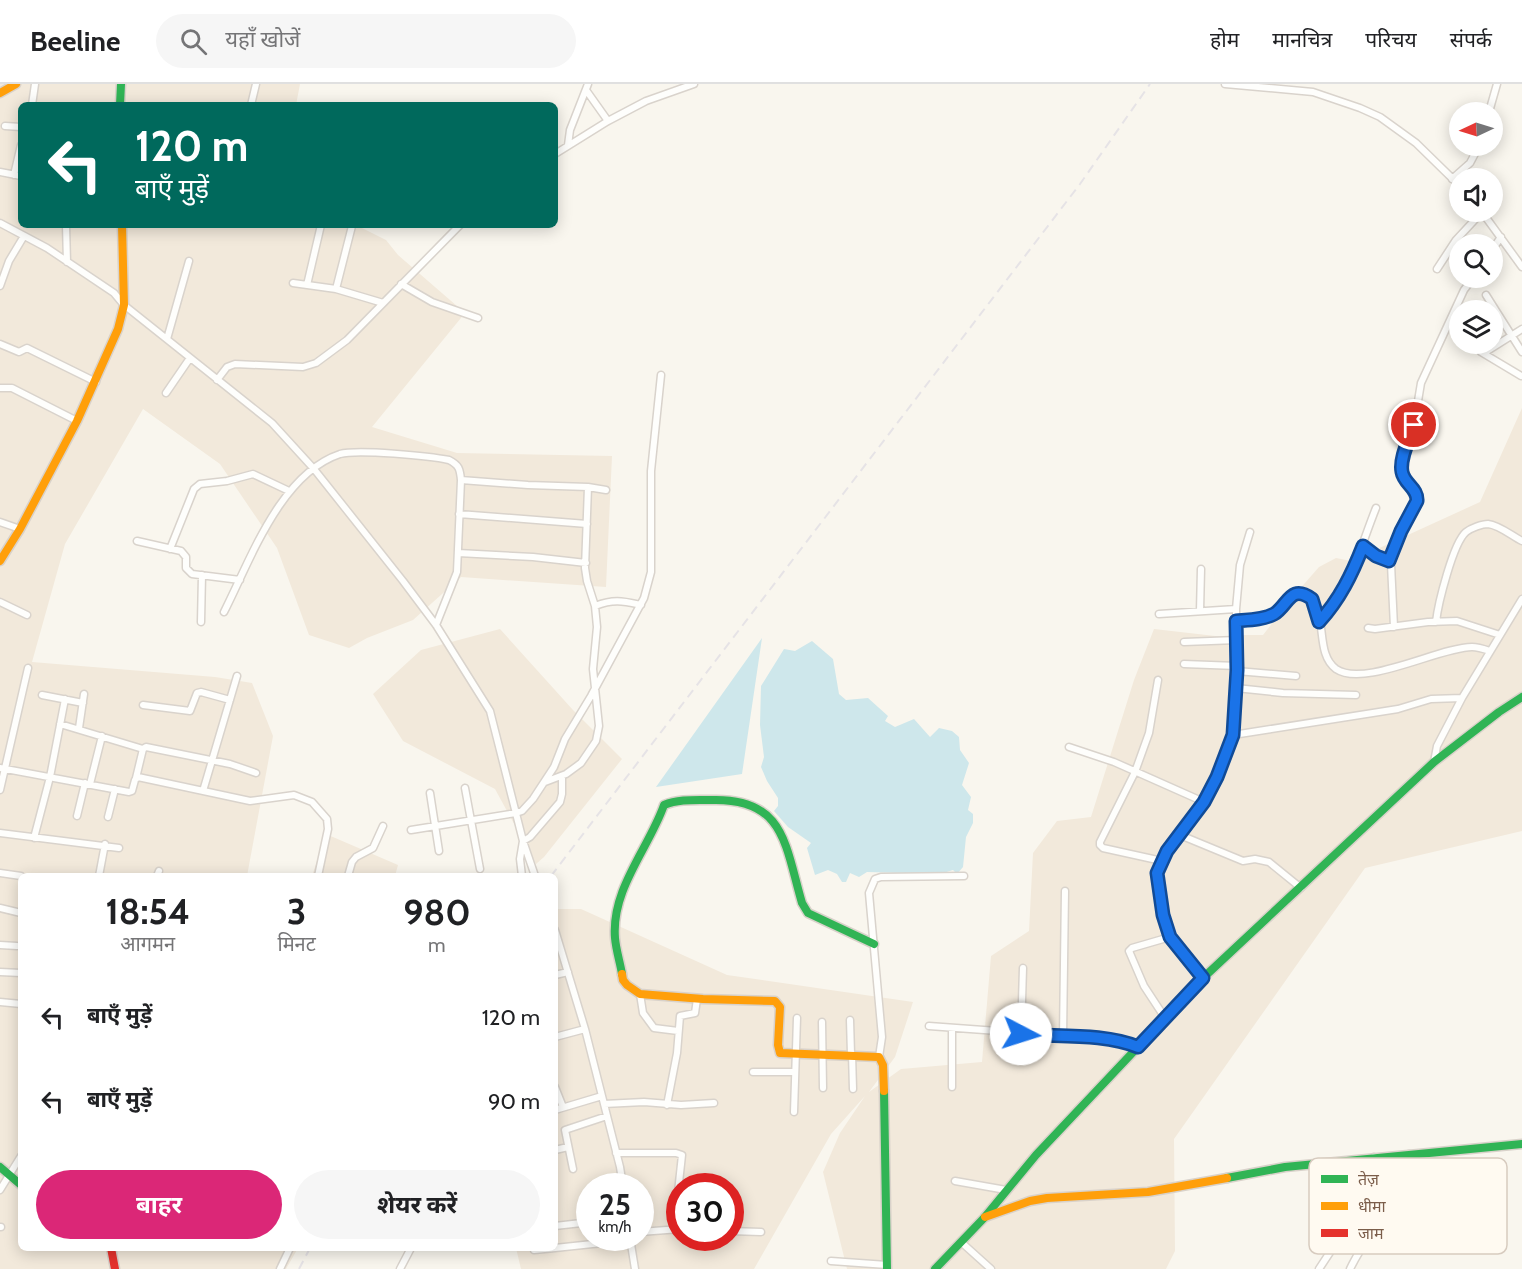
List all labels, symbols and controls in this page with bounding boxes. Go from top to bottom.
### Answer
search box [156,14,576,68]
text: Beeline [30,24,120,58]
icon: search [177,25,210,58]
text: यहाँ खोजें [225,26,300,53]
text: होम [1210,27,1239,52]
text: मानचित्र [1272,27,1332,52]
text: परिचय [1365,27,1417,52]
text: संपर्क [1450,27,1492,52]
north arrow [1449,102,1503,156]
map controls [1449,102,1503,354]
text: 120 m [135,120,248,172]
icon: left [36,126,114,204]
button: sound [1449,168,1503,222]
text: बाएँ मुड़ें [135,172,209,205]
button: search [1449,234,1503,288]
button: layers [1449,300,1503,354]
pin [1388,399,1439,450]
icon: arrive [1397,408,1430,441]
text: 18:54 [105,889,190,933]
text: 3 [287,889,306,933]
text: 980 [403,890,471,934]
text: आगमन [120,932,175,956]
text: मिनट [277,932,316,956]
text: m [428,933,446,957]
icon: left [36,1001,69,1034]
text: बाएँ मुड़ें [87,1002,152,1029]
position arrow [989,1002,1053,1066]
text: 120 m [482,1004,540,1031]
icon: left [36,1085,69,1118]
text: बाएँ मुड़ें [87,1086,152,1113]
text: 90 m [488,1088,540,1115]
legend [1309,1158,1507,1254]
button: बाहर [36,1170,282,1239]
button: शेयर करें [294,1170,540,1239]
text: तेज़ [1358,1170,1380,1189]
speed limit sign: 30 [666,1173,744,1251]
text: 25 [599,1186,631,1223]
text: धीमा [1358,1197,1387,1216]
text: km/h [599,1218,631,1236]
text: जाम [1358,1224,1384,1243]

